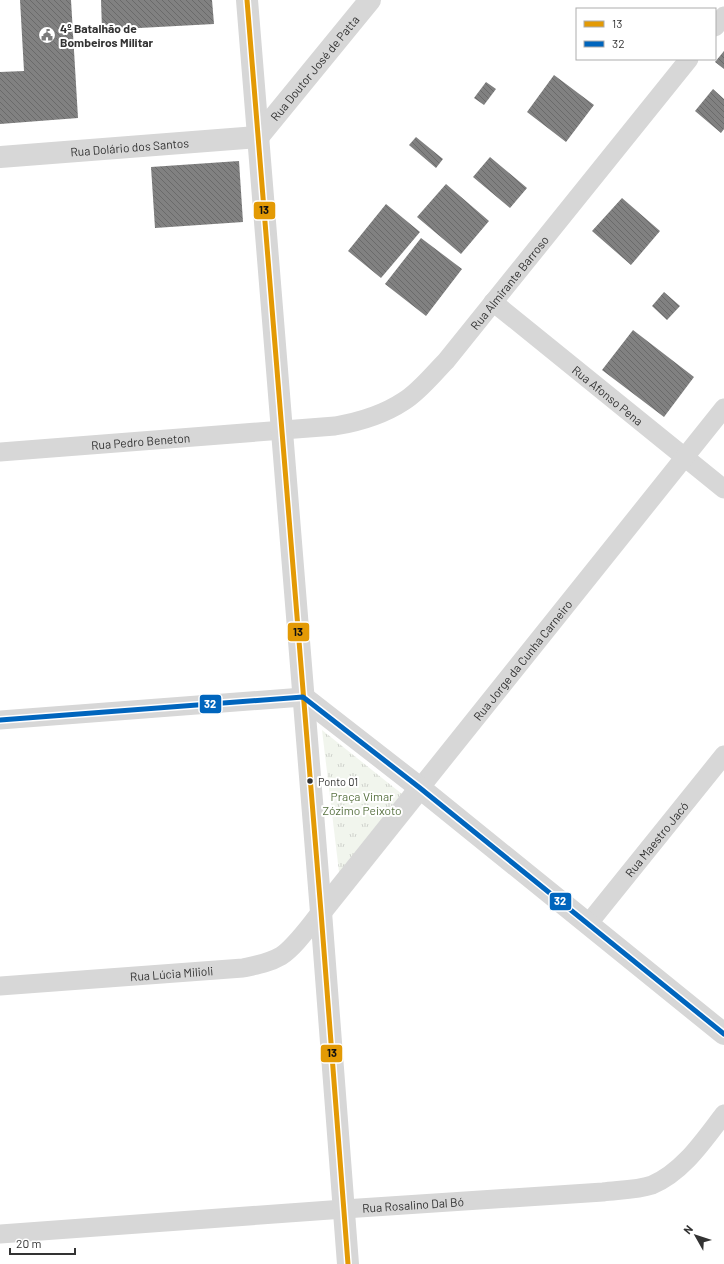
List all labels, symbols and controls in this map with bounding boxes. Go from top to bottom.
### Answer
legend [576,8,716,60]
street label: Rua Doutor José de Patta [267,12,362,123]
text: 13 [612,16,622,30]
place label: 4º Batalhão de Bombeiros Militar [60,21,154,49]
public building icon: 4º Batalhão de Bombeiros Militar [37,25,57,45]
text: 32 [612,36,625,50]
street label: Rua Dolário dos Santos [70,135,190,159]
line badge: 13 [253,201,276,220]
text: 13 [259,203,269,216]
street label: Rua Almirante Barroso [467,233,551,332]
street label: Rua Afonso Pena [570,362,646,428]
street label: Rua Pedro Beneton [91,430,191,452]
street label: Rua Jorge da Cunha Carneiro [470,597,575,723]
line badge: 13 [287,622,310,642]
text: 13 [293,625,303,638]
line badge: 32 [199,694,222,714]
text: 32 [204,697,216,710]
place label: Ponto 01 [318,775,358,788]
marker: Ponto 01 [305,776,315,786]
park label: Praça Vimar Zózimo Peixoto [322,789,402,817]
street label: Rua Maestro Jacó [622,799,691,880]
line badge: 32 [549,892,572,911]
text: 32 [554,894,566,907]
street label: Rua Lúcia Milioli [129,963,214,983]
line badge: 13 [320,1044,343,1063]
text: 13 [327,1046,337,1059]
street label: Rua Rosalino Dal Bó [362,1194,464,1215]
north arrow [676,1216,716,1256]
text: N [680,1222,695,1236]
scale bar [10,1230,75,1256]
text: 20 m [16,1236,42,1250]

